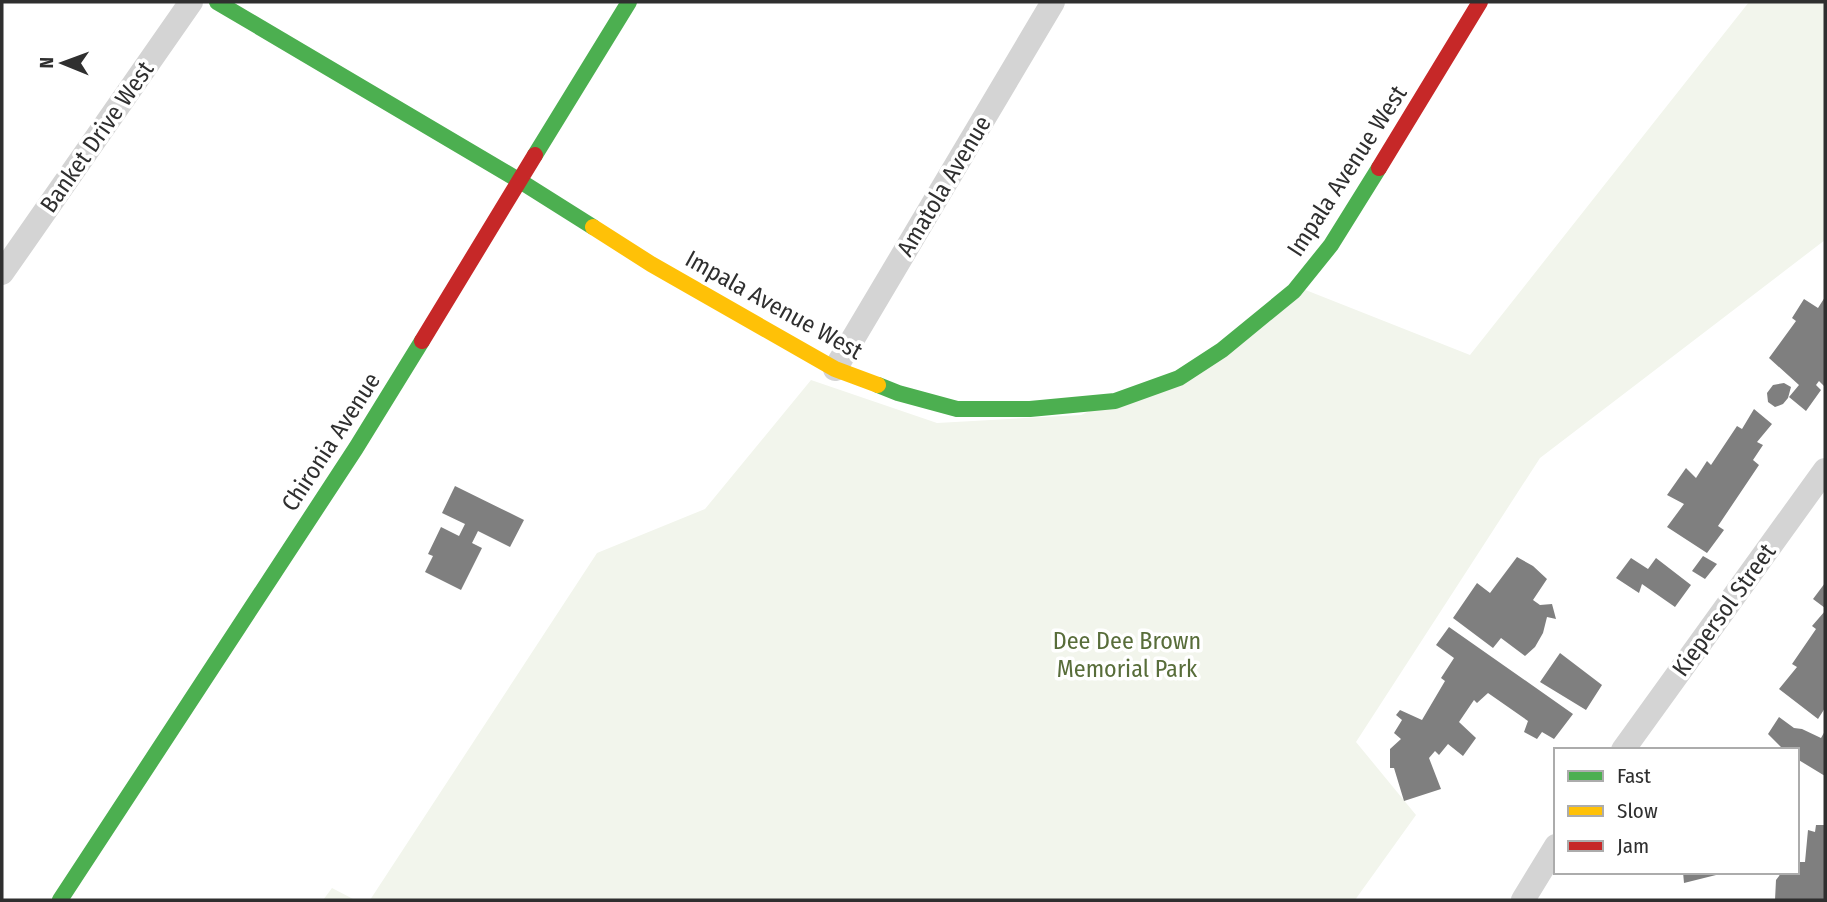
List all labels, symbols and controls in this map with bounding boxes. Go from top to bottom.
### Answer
north arrow [28,28,98,98]
street label: Banket Drive West [34,56,160,218]
text: N [35,57,58,69]
street label: Impala Avenue West [1281,80,1413,262]
street label: Amatola Avenue [891,111,997,261]
street label: Impala Avenue West [681,245,867,365]
street label: Chironia Avenue [276,368,386,516]
street label: Kiepersol Street [1666,538,1782,682]
park label: Dee Dee Brown Memorial Park [1053,627,1201,683]
legend [1554,748,1799,874]
text: Fast [1617,763,1651,789]
text: Slow [1617,798,1658,824]
text: Jam [1617,833,1649,859]

